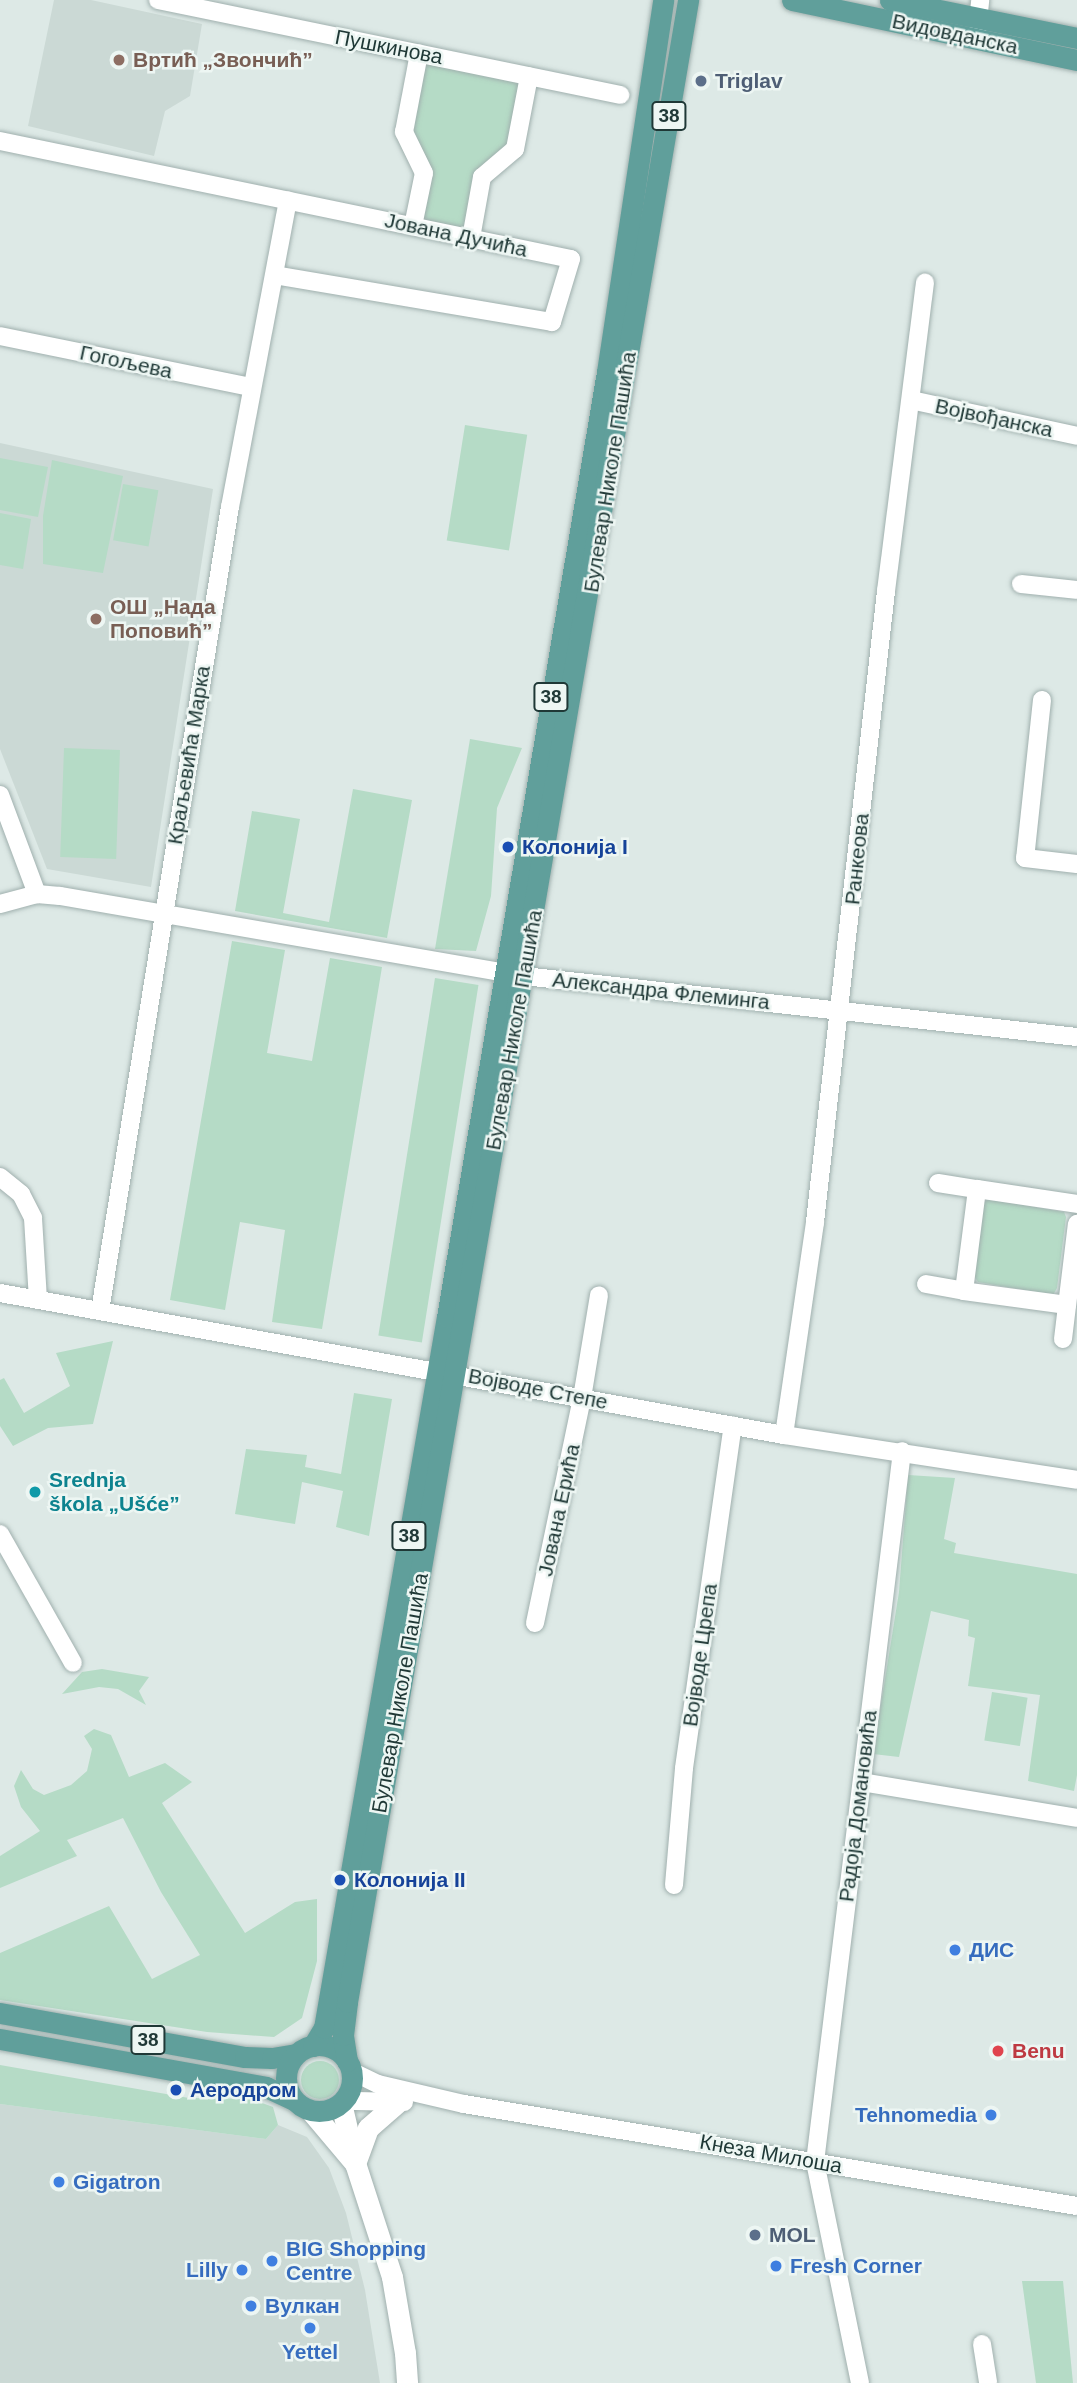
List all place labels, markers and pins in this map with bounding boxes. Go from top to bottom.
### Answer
place label: Вртић „Звончић” [133,47,313,73]
marker: Вртић „Звончић” [111,52,127,68]
place label: Triglav [715,68,783,94]
marker: Triglav [693,73,709,89]
place label: ОШ „Нада Поповић” [110,594,216,644]
marker: ОШ „Нада Поповић” [88,611,104,627]
place label: Колонија I [522,834,628,860]
marker: Колонија I [500,839,516,855]
place label: Srednja škola „Ušće” [49,1467,180,1517]
marker: Srednja škola „Ušće” [27,1484,43,1500]
place label: Колонија II [354,1867,466,1893]
marker: Колонија II [332,1872,348,1888]
place label: ДИС [969,1937,1014,1963]
marker: ДИС [947,1942,963,1958]
place label: Benu [1012,2038,1064,2064]
marker: Benu [990,2043,1006,2059]
place label: Аеродром [190,2077,296,2103]
marker: Аеродром [168,2082,184,2098]
place label: Tehnomedia [855,2102,977,2128]
marker: Tehnomedia [983,2107,999,2123]
place label: Gigatron [73,2169,160,2195]
marker: Gigatron [51,2174,67,2190]
place label: MOL [769,2222,816,2248]
marker: MOL [747,2227,763,2243]
place label: BIG Shopping Centre [286,2236,426,2286]
marker: BIG Shopping Centre [264,2253,280,2269]
place label: Fresh Corner [790,2253,922,2279]
place label: Lilly [186,2257,228,2283]
marker: Fresh Corner [768,2258,784,2274]
marker: Lilly [234,2262,250,2278]
place label: Вулкан [265,2293,340,2319]
marker: Вулкан [243,2298,259,2314]
marker: Yettel [302,2320,318,2336]
place label: Yettel [282,2339,338,2365]

